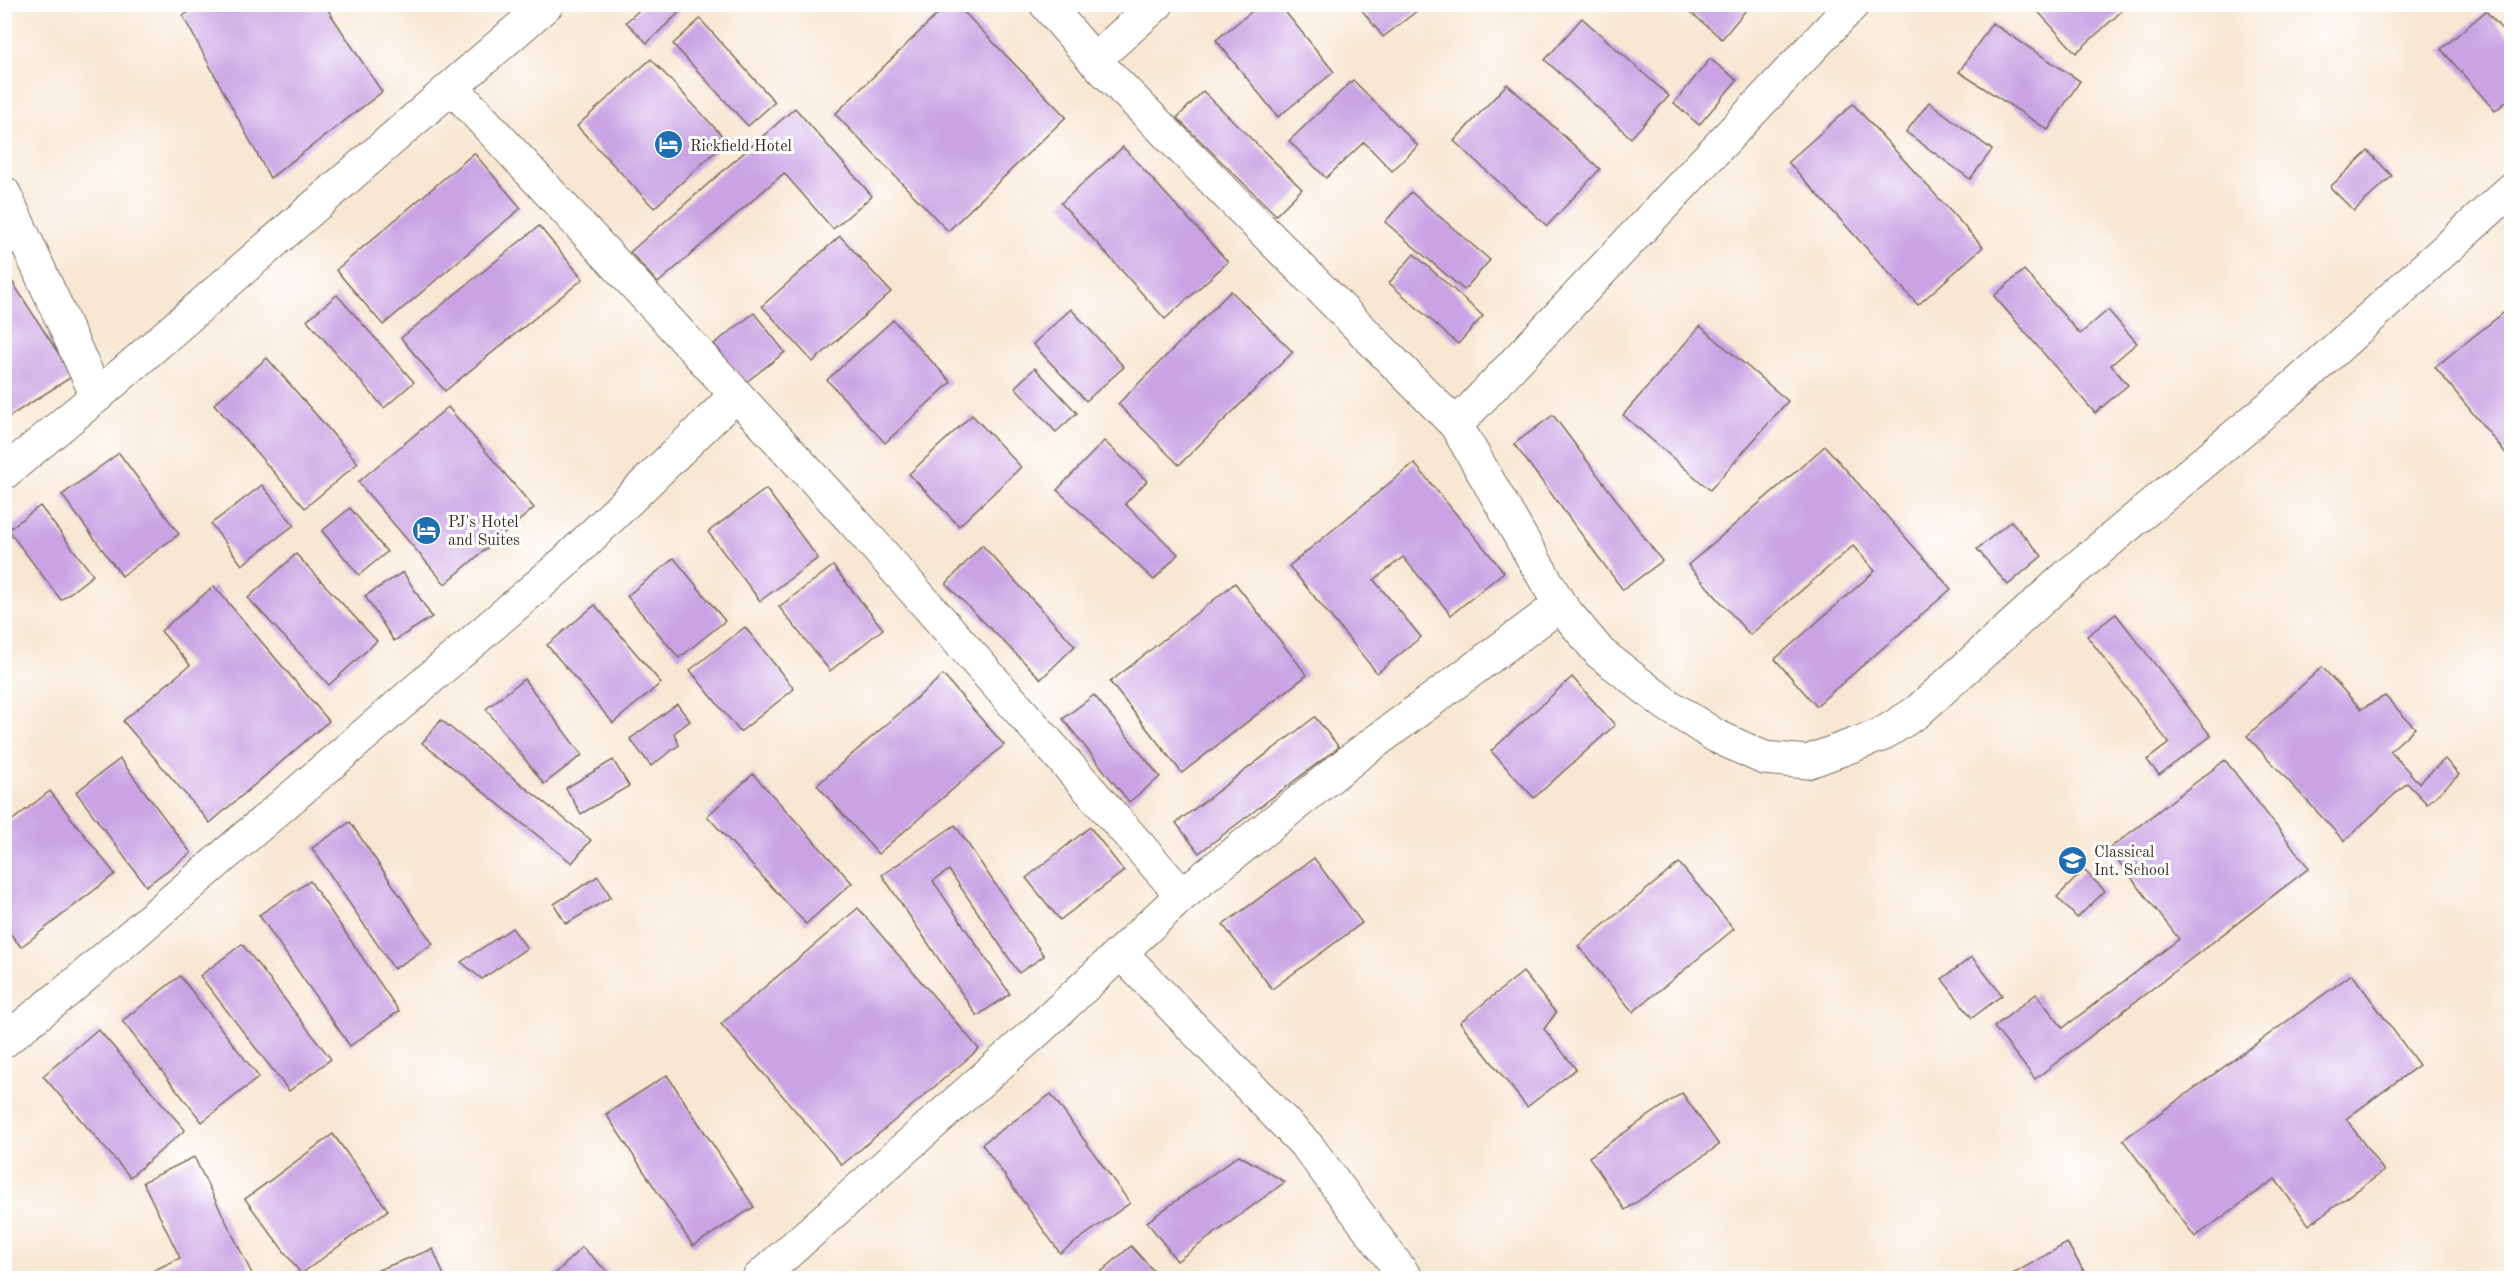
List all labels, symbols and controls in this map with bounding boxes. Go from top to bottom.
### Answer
hotel icon: Rickfield Hotel [653,129,685,161]
place label: Rickfield Hotel [690,139,792,155]
hotel icon: PJ's Hotel and Suites [411,514,443,546]
place label: PJ's Hotel and Suites [448,515,520,549]
school or university icon: Classical Int. School [2057,844,2089,876]
place label: Classical Int. School [2094,845,2169,879]

